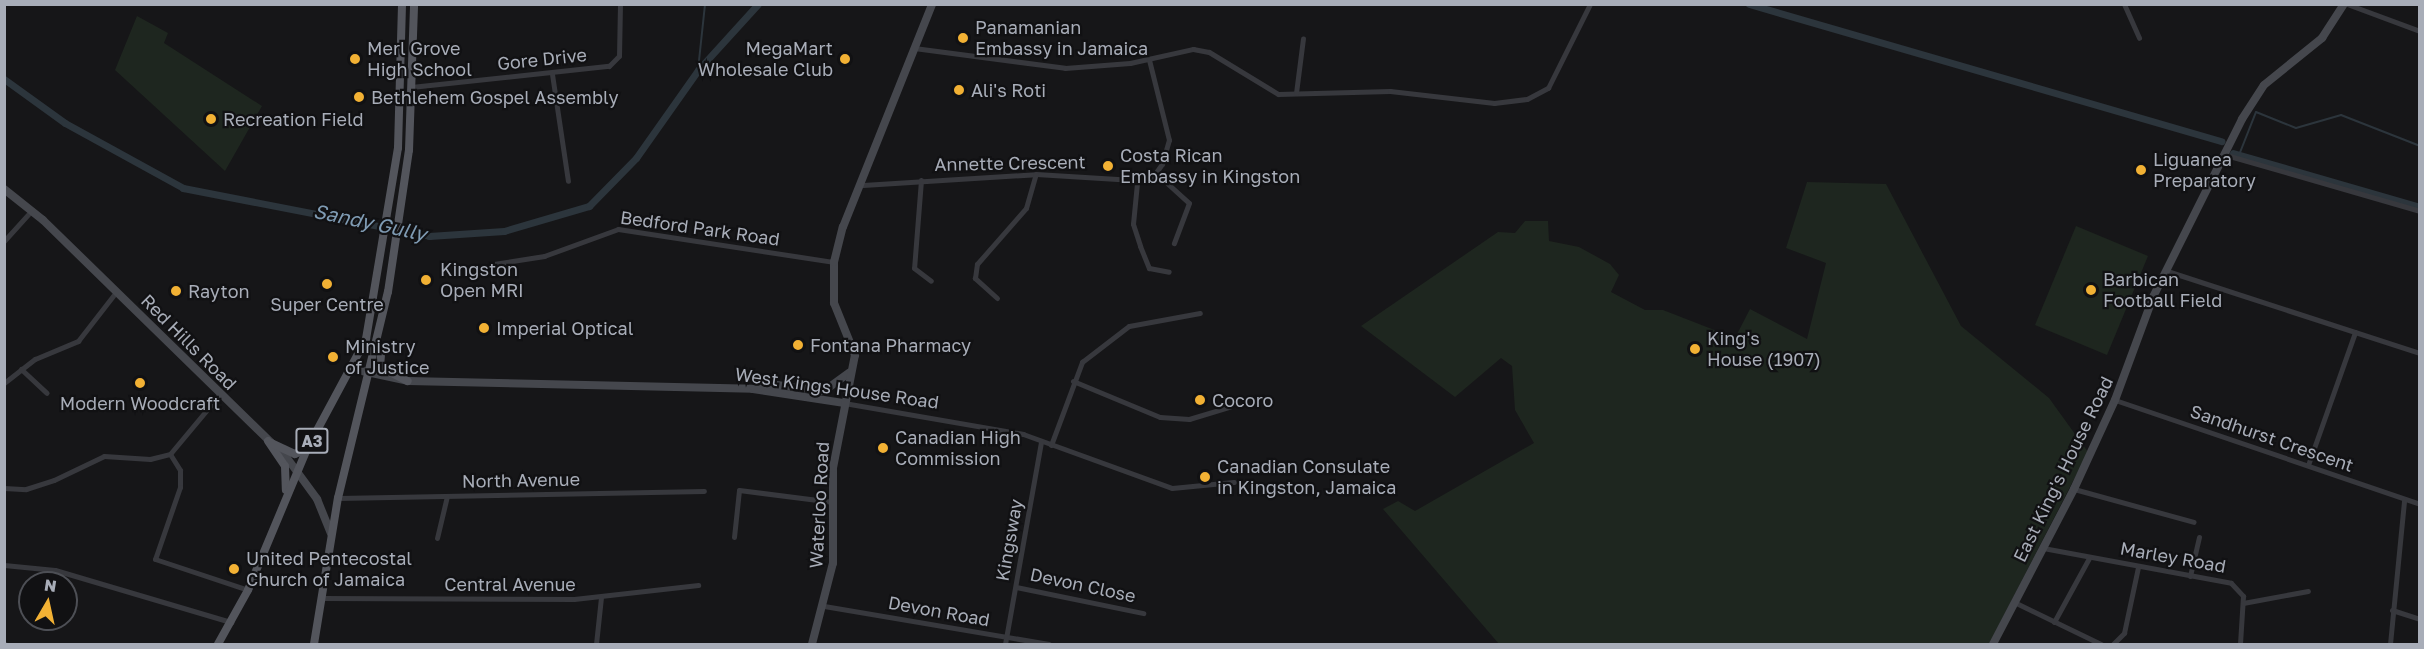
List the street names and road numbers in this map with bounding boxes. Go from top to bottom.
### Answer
street label: Gore Drive [496,44,588,74]
street label: Annette Crescent [934,151,1086,175]
street label: Bedford Park Road [619,206,781,250]
street label: Red Hills Road [137,290,241,394]
street label: West Kings House Road [734,363,940,413]
street label: East King's House Road [2009,373,2117,565]
street label: Sandhurst Crescent [2187,400,2357,476]
road number: A3 [294,428,330,454]
street label: Waterloo Road [805,441,833,569]
street label: North Avenue [462,468,580,492]
street label: Kingsway [991,497,1027,583]
street label: Marley Road [2118,537,2228,577]
street label: Devon Close [1028,563,1138,607]
street label: Central Avenue [444,573,576,595]
street label: Devon Road [886,591,992,631]

